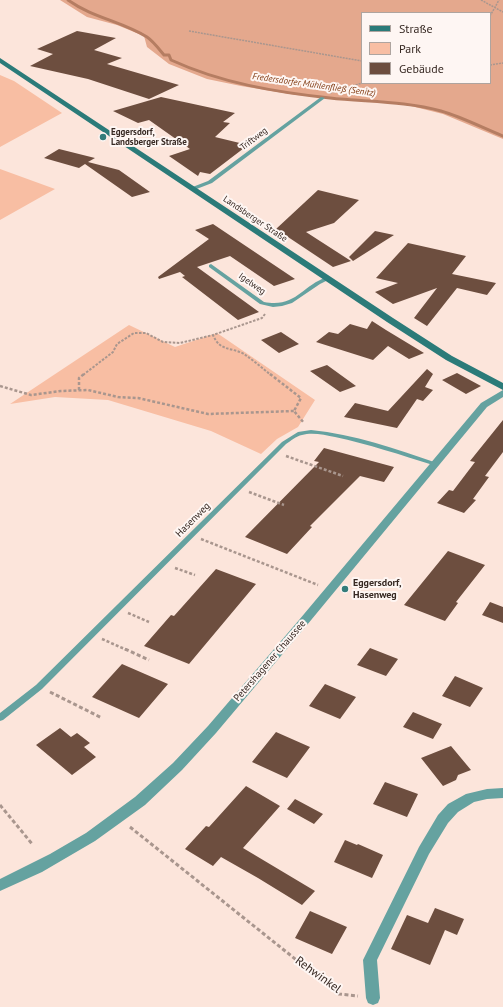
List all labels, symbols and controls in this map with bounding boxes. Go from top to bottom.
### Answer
legend [361,12,491,84]
text: Straße [399,21,433,36]
text: Park [399,41,421,56]
text: Gebäude [399,61,444,76]
water label: Fredersdorfer Mühlenfließ (Senitz) [252,71,376,99]
street label: Triftweg [238,125,270,153]
place label: Eggersdorf, Landsberger Straße [111,127,187,148]
marker: Eggersdorf, Landsberger Straße [98,132,108,142]
street label: Landsberger Straße [221,194,289,244]
street label: Igelweg [236,271,268,297]
street label: Hasenweg [173,500,213,540]
place label: Eggersdorf, Hasenweg [353,577,402,600]
marker: Eggersdorf, Hasenweg [340,584,350,594]
street label: Petershagener Chaussee [231,618,309,704]
street label: Rehwinkel [292,954,344,996]

